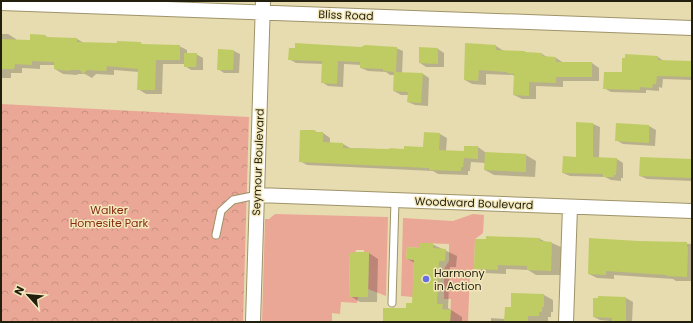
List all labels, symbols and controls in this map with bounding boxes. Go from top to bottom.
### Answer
street label: Bliss Road [318,6,374,24]
street label: Seymour Boulevard [248,108,268,216]
street label: Woodward Boulevard [414,193,534,213]
park label: Walker Homesite Park [70,202,149,231]
place label: Harmony in Action [434,265,486,294]
marker: Harmony in Action [421,274,431,284]
north arrow [8,275,48,315]
text: N [10,283,28,298]

